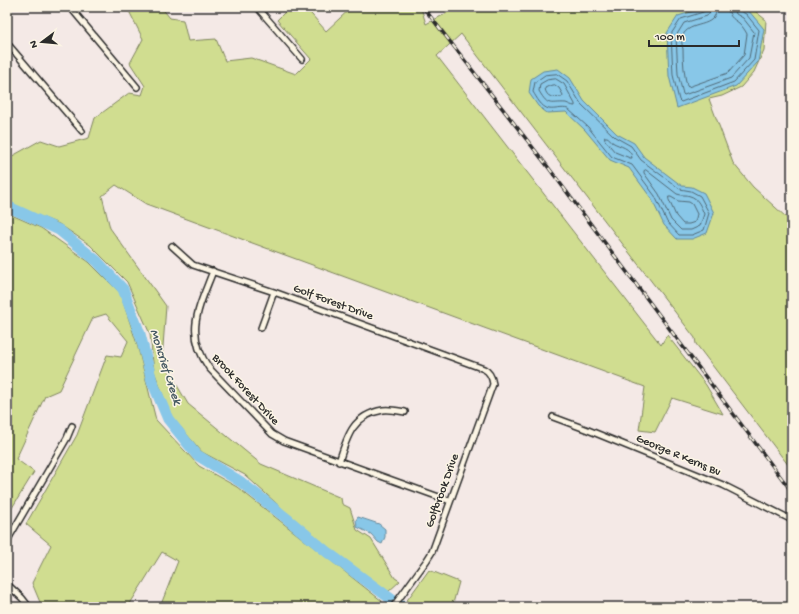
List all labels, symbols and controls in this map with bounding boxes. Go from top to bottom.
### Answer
north arrow [22,22,62,62]
scale bar [649,22,739,48]
text: 100 m [654,31,685,45]
text: N [28,39,41,49]
street label: Golf Forest Drive [291,282,376,324]
water label: Moncrief Creek [146,327,185,408]
street label: Brook Forest Drive [208,351,282,429]
street label: George R Kerns Bv [634,432,722,480]
street label: Golfbrook Drive [423,451,463,530]

